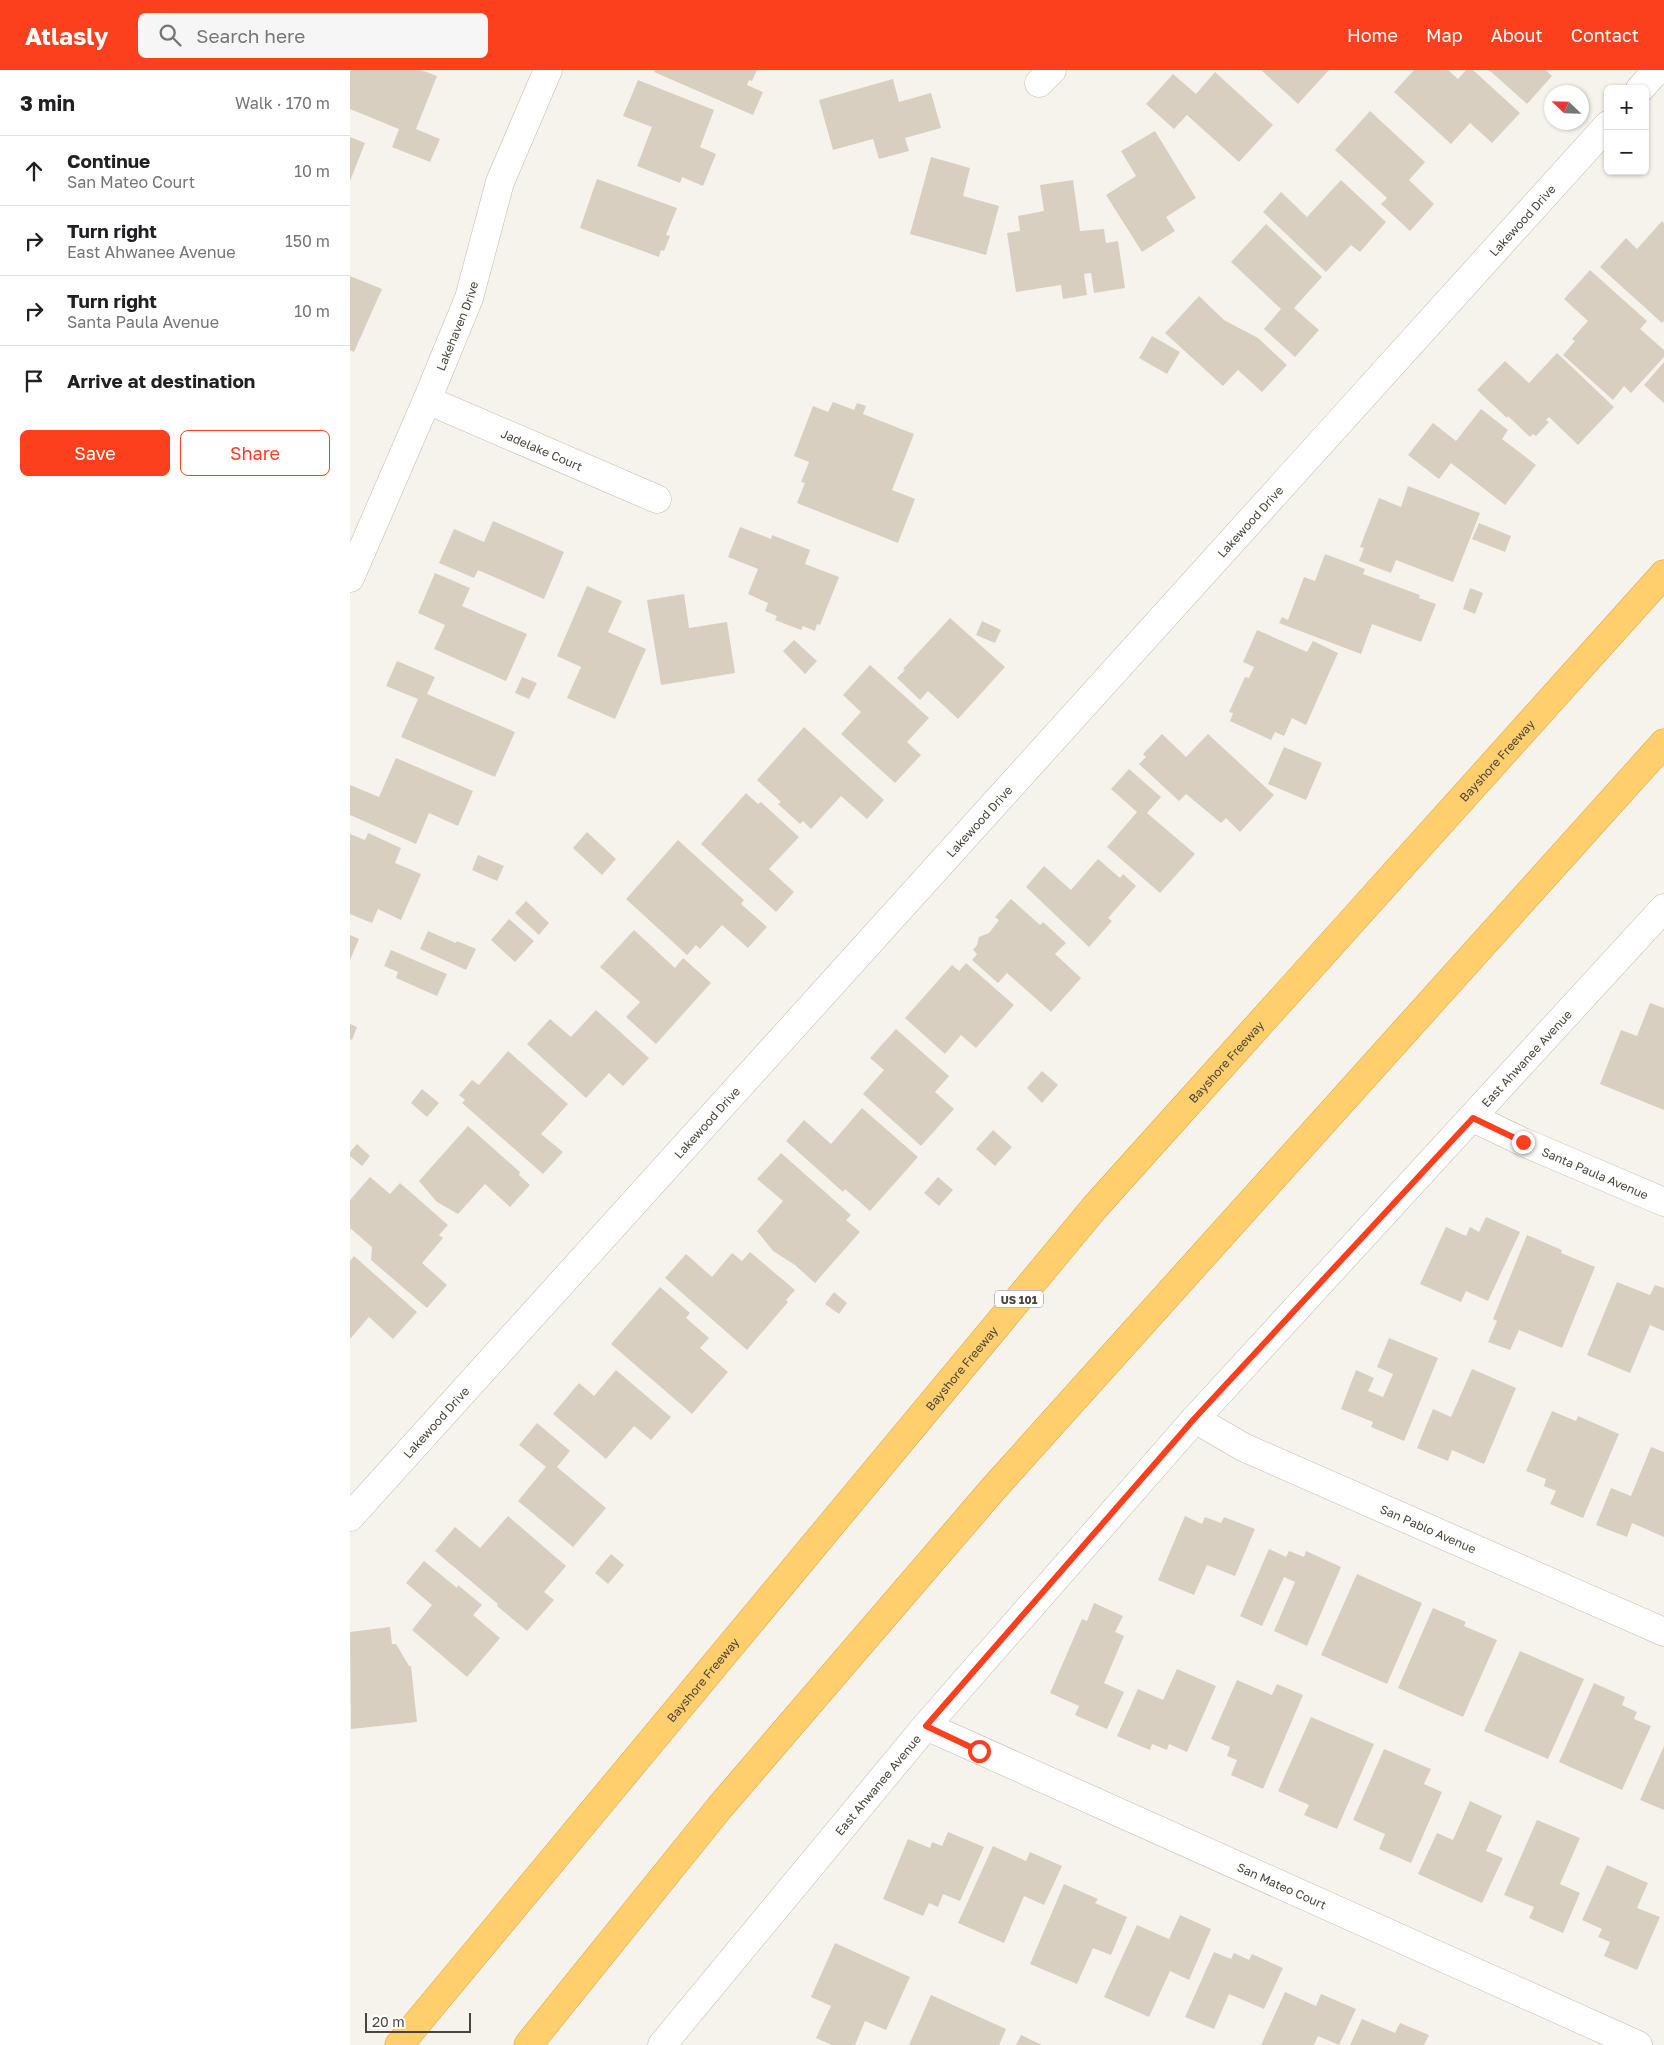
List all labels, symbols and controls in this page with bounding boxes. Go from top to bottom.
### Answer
search box [138,13,488,58]
text: Atlasly [25,21,108,50]
icon: search [156,21,184,49]
text: Search here [196,24,305,47]
text: Home [1347,24,1398,46]
text: Map [1426,24,1463,46]
text: About [1491,24,1543,46]
text: Contact [1571,24,1639,46]
north arrow [1544,85,1589,130]
map controls [1604,85,1649,175]
button: + [1604,85,1649,130]
text: 3 min [20,90,75,116]
text: Walk · 170 m [235,93,330,113]
button: − [1604,130,1649,175]
text: Continue [67,149,150,172]
icon: ahead [20,157,48,185]
text: 10 m [294,161,330,181]
text: San Mateo Court [67,172,195,192]
street label: Lakewood Drive [1486,181,1558,259]
text: Turn right [67,219,157,242]
icon: right [20,227,48,255]
text: 150 m [285,231,330,251]
text: East Ahwanee Avenue [67,242,235,262]
street label: Lakehaven Drive [432,279,481,373]
text: Turn right [67,289,157,312]
icon: right [20,297,48,325]
text: 10 m [294,301,330,321]
text: Santa Paula Avenue [67,312,219,332]
icon: arrive [20,367,48,395]
text: Arrive at destination [67,369,255,392]
street label: Jadelake Court [499,425,585,474]
button: Save [20,430,170,476]
button: Share [180,430,330,476]
street label: Lakewood Drive [1214,482,1286,560]
street label: Bayshore Freeway [1456,716,1537,804]
street label: Lakewood Drive [943,782,1015,860]
street label: East Ahwanee Avenue [1478,1006,1574,1110]
street label: Bayshore Freeway [1185,1017,1267,1106]
street label: Lakewood Drive [671,1083,743,1161]
route end [1512,1131,1535,1154]
street label: Santa Paula Avenue [1540,1143,1651,1202]
road number: US 101 [995,1290,1043,1308]
street label: Bayshore Freeway [922,1323,1001,1413]
street label: Lakewood Drive [400,1383,472,1461]
street label: San Pablo Avenue [1378,1501,1479,1556]
street label: Bayshore Freeway [663,1634,742,1725]
street label: East Ahwanee Avenue [831,1731,924,1838]
route start [968,1740,991,1763]
street label: San Mateo Court [1235,1859,1329,1912]
scale bar [365,2010,471,2033]
text: 20 m [372,2013,405,2030]

